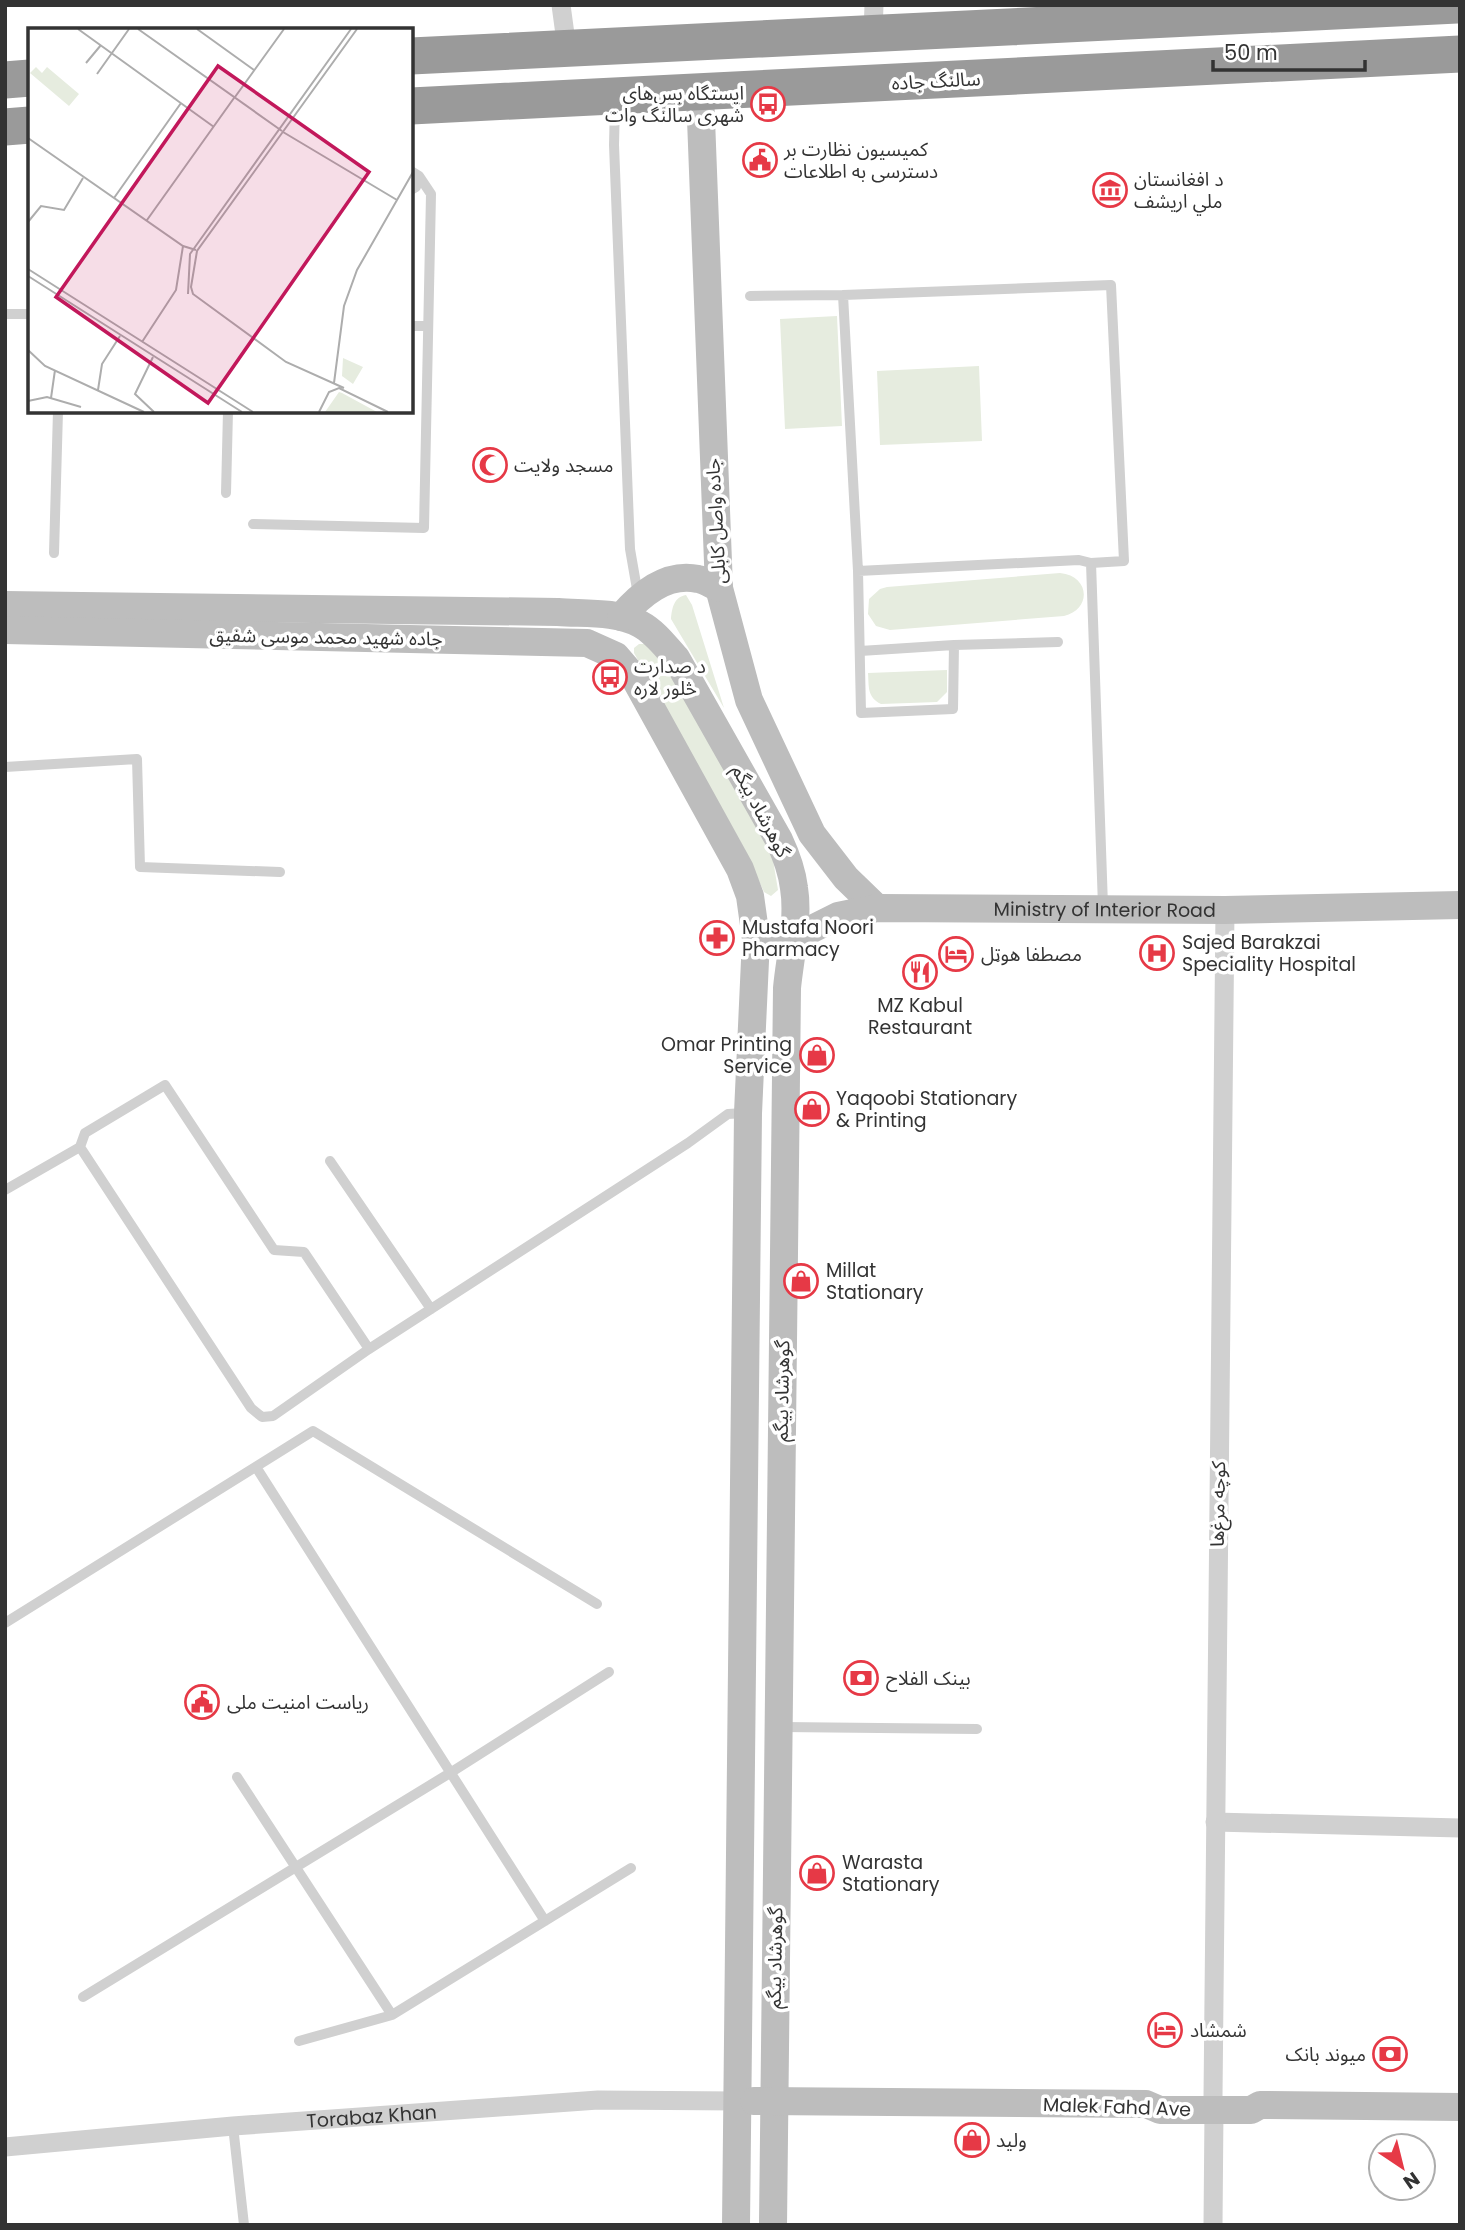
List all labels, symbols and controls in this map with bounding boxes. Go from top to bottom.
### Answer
inset map [28,28,413,413]
scale bar [1213,28,1365,72]
text: 50 m [1224,38,1278,67]
street label: سالنگ جاده [891,65,981,97]
place label: ایستگاه بس‌های شهری سالنگ وات [605,80,744,129]
bus stop icon: ایستگاه بس‌های شهری سالنگ وات [749,85,787,123]
place label: کمیسیون نظارت بر دسترسی به اطلاعات [783,136,938,185]
public building icon: کمیسیون نظارت بر دسترسی به اطلاعات [741,141,779,179]
place label: د افغانستان ملي اریشف [1134,166,1223,216]
museum icon: د افغانستان ملي اریشف [1091,171,1129,209]
mosque icon: مسجد ولایت [471,446,509,484]
place label: مسجد ولایت [514,452,613,479]
street label: جاده واصل کابلی [699,457,733,585]
street label: جاده شهید محمد موسی شفیق [209,621,443,653]
place label: د صدارت څلور لاره [634,653,706,702]
bus stop icon: د صدارت څلور لاره [591,658,629,696]
street label: گوهرشاد بیگم [724,760,797,864]
street label: Ministry of Interior Road [994,895,1216,923]
place label: Mustafa Noori Pharmacy [742,914,874,963]
pharmacy icon: Mustafa Noori Pharmacy [698,919,736,957]
place label: Sajed Barakzai Speciality Hospital [1182,929,1356,978]
hospital icon: Sajed Barakzai Speciality Hospital [1138,934,1176,972]
hotel icon: مصطفا هوټل [937,935,975,973]
place label: مصطفا هوټل [981,941,1082,968]
restaurant icon: MZ Kabul Restaurant [901,953,939,991]
place label: MZ Kabul Restaurant [868,992,972,1041]
place label: Omar Printing Service [661,1031,792,1080]
shop icon: Omar Printing Service [798,1036,836,1074]
place label: Yaqoobi Stationary & Printing [836,1085,1017,1134]
shop icon: Yaqoobi Stationary & Printing [793,1090,831,1128]
place label: Millat Stationary [826,1257,924,1306]
shop icon: Millat Stationary [782,1262,820,1300]
street label: گوهرشاد بیگم [768,1339,797,1442]
street label: کوچه مرغ‌ها [1204,1460,1232,1547]
bank icon: بینک الفلاح [842,1659,880,1697]
place label: بینک الفلاح [886,1665,971,1692]
public building icon: ریاست امنیت ملی [183,1683,221,1721]
place label: ریاست امنیت ملی [227,1689,369,1716]
place label: Warasta Stationary [842,1849,940,1898]
shop icon: Warasta Stationary [798,1854,836,1892]
street label: گوهرشاد بیگم [761,1906,790,2009]
hotel icon: شمشاد [1146,2011,1184,2049]
place label: شمشاد [1190,2017,1247,2044]
bank icon: میوند بانک [1371,2035,1409,2073]
place label: میوند بانک [1285,2041,1366,2068]
street label: Malek Fahd Ave [1042,2091,1192,2123]
street label: Torabaz Khan [306,2098,438,2134]
shop icon: ولید [953,2121,991,2159]
place label: ولید [996,2127,1027,2154]
north arrow [1367,2132,1437,2202]
text: N [1398,2165,1425,2196]

